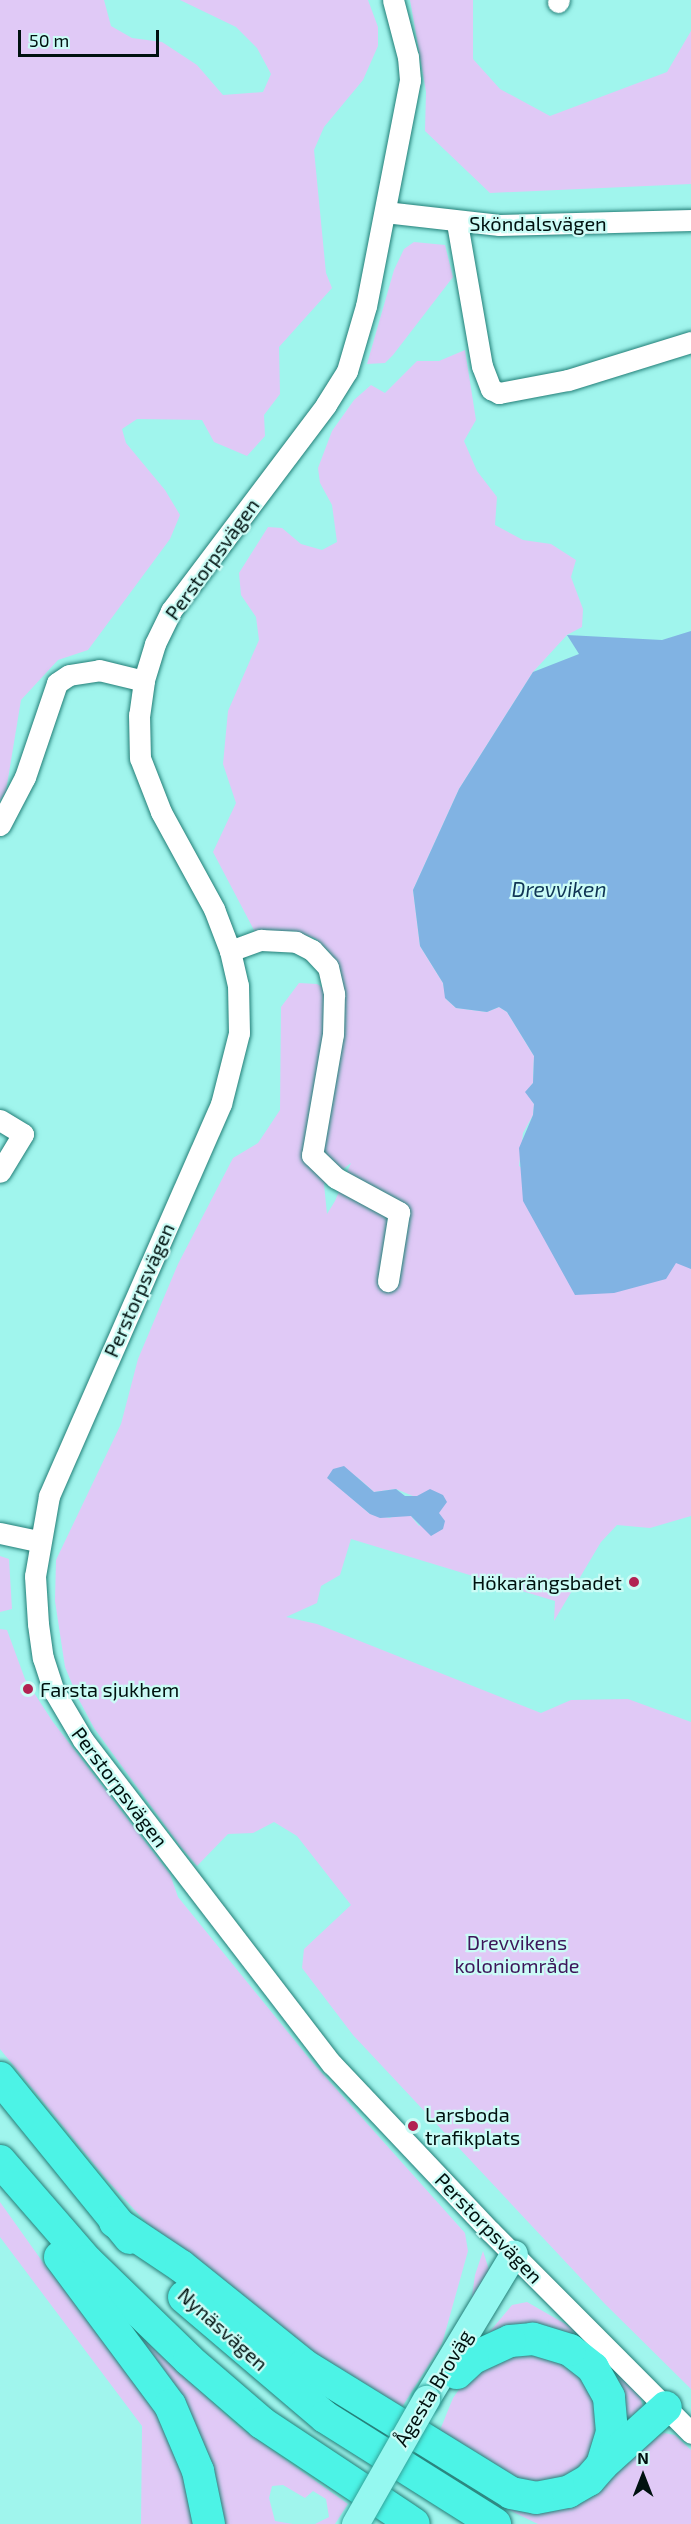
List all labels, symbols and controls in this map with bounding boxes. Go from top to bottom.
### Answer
scale bar [21,18,162,56]
text: 50 m [29,29,69,51]
street label: Sköndalsvägen [469,211,607,235]
street label: Perstorpsvägen [160,494,264,624]
water label: Drevviken [511,876,607,902]
street label: Perstorpsvägen [99,1219,179,1361]
place label: Hökarängsbadet [472,1570,622,1594]
marker: Hökarängsbadet [627,1575,641,1589]
place label: Farsta sjukhem [40,1677,179,1701]
marker: Farsta sjukhem [21,1682,35,1696]
street label: Perstorpsvägen [67,1722,173,1852]
park label: Drevvikens koloniområde [454,1931,580,1978]
place label: Larsboda trafikplats [425,2102,520,2149]
marker: Larsboda trafikplats [406,2119,420,2133]
street label: Perstorpsvägen [430,2168,548,2288]
street label: Nynäsvägen [173,2283,273,2375]
street label: Ågesta Broväg [389,2325,477,2451]
north arrow [613,2446,673,2506]
text: N [637,2448,649,2467]

